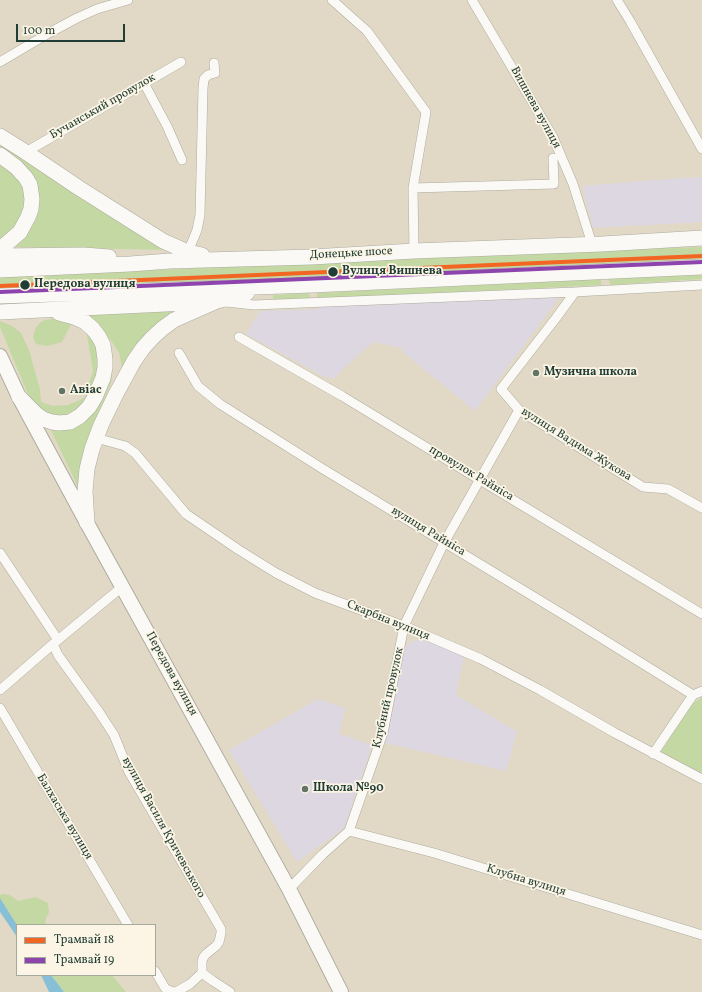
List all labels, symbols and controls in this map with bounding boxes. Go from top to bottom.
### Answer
scale bar [18,16,127,42]
text: 100 m [23,23,55,39]
street label: Вишнева вулиця [507,64,563,152]
street label: Бучанський провулок [48,71,158,143]
street label: Донецьке шосе [309,245,393,263]
marker: Вулиця Вишнева [326,265,340,279]
place label: Вулиця Вишнева [342,265,442,279]
marker: Передова вулиця [18,278,32,292]
place label: Передова вулиця [34,278,136,292]
place label: Музична школа [544,366,637,380]
marker: Музична школа [531,368,541,378]
place label: Авіас [70,384,102,398]
marker: Авіас [57,386,67,396]
street label: вулиця Вадима Жукова [518,405,634,485]
street label: провулок Райніса [426,443,516,505]
street label: вулиця Райніса [388,504,468,560]
street label: Скарбна вулиця [344,598,432,644]
street label: Передова вулиця [142,629,200,719]
street label: Клубний провулок [370,646,408,750]
street label: вулиця Василя Кричевського [118,755,208,901]
street label: Балхаська вулиця [33,772,95,862]
place label: Школа №90 [313,782,384,796]
marker: Школа №90 [300,784,310,794]
street label: Клубна вулиця [485,862,567,900]
legend [16,924,156,976]
text: Трамвай 18 [54,932,114,948]
text: Трамвай 19 [54,952,114,968]

